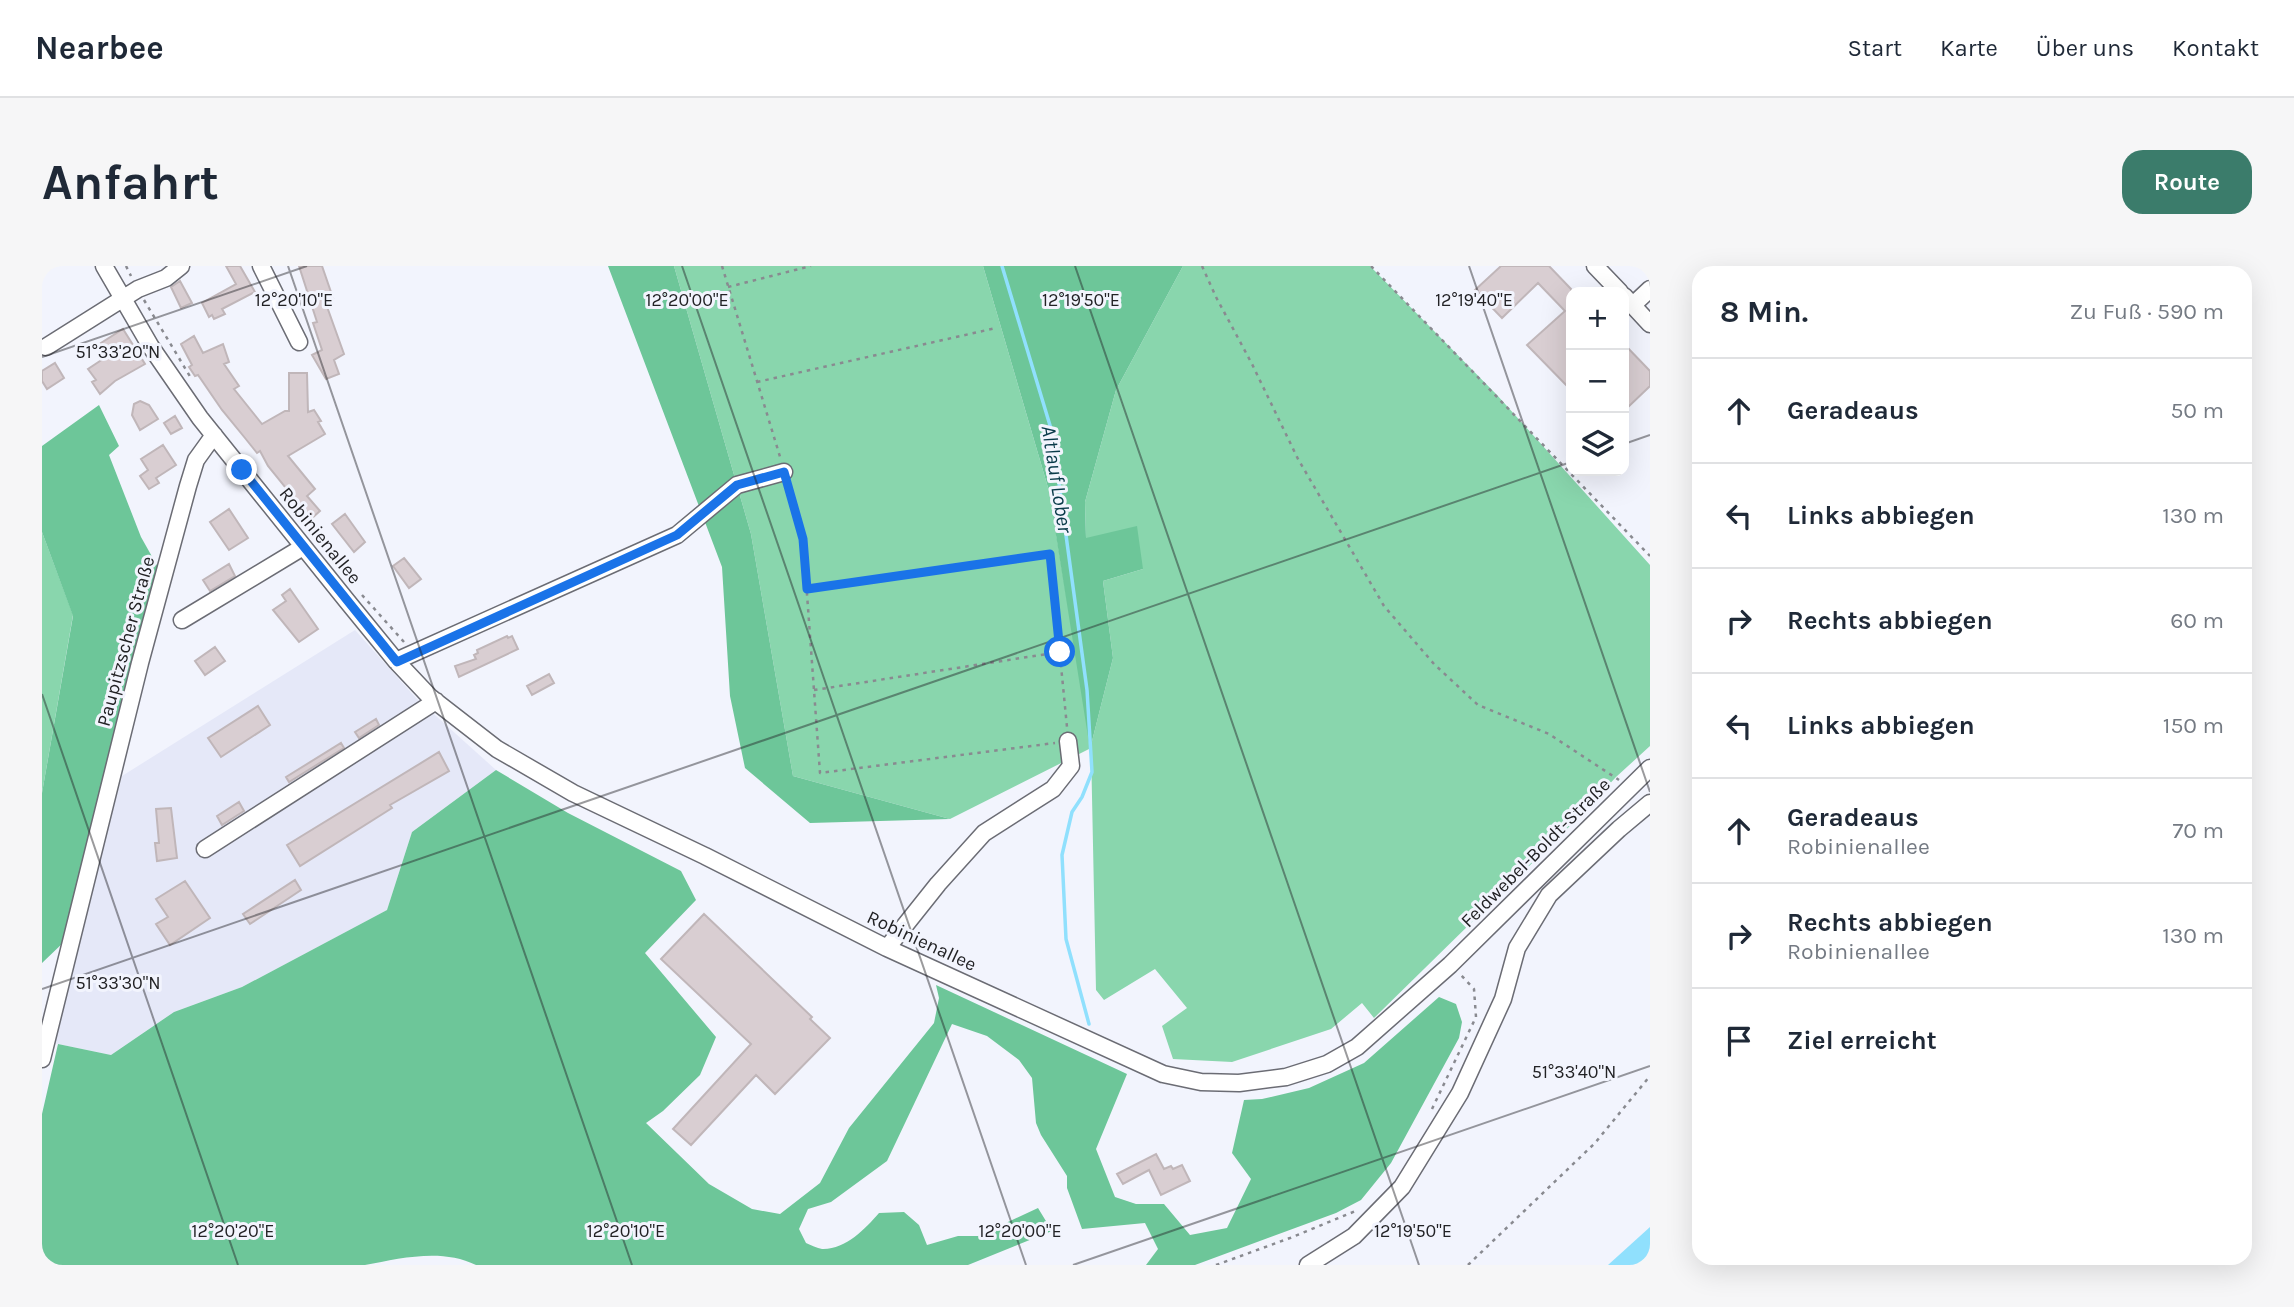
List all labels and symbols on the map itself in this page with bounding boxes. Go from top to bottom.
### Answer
text: 12°20'10"E [255,289,333,311]
text: 12°20'00"E [645,289,729,311]
text: 12°19'50"E [1042,289,1120,311]
text: 12°19'40"E [1435,289,1513,311]
text: 51°33'20"N [76,341,160,363]
water label: Altlauf Lober [1037,423,1077,535]
route end [226,454,257,485]
street label: Robinienallee [275,483,366,588]
street label: Paupitzscher Straße [93,554,159,729]
route start [1044,636,1075,667]
street label: Feldwebel-Boldt-Straße [1456,773,1615,932]
street label: Robinienallee [863,906,980,976]
text: 51°33'30"N [75,972,161,994]
text: 51°33'40"N [1532,1061,1616,1083]
text: 12°20'20"E [192,1220,274,1242]
text: 12°20'10"E [587,1220,665,1242]
text: 12°20'00"E [978,1220,1062,1242]
text: 12°19'50"E [1374,1220,1452,1242]

